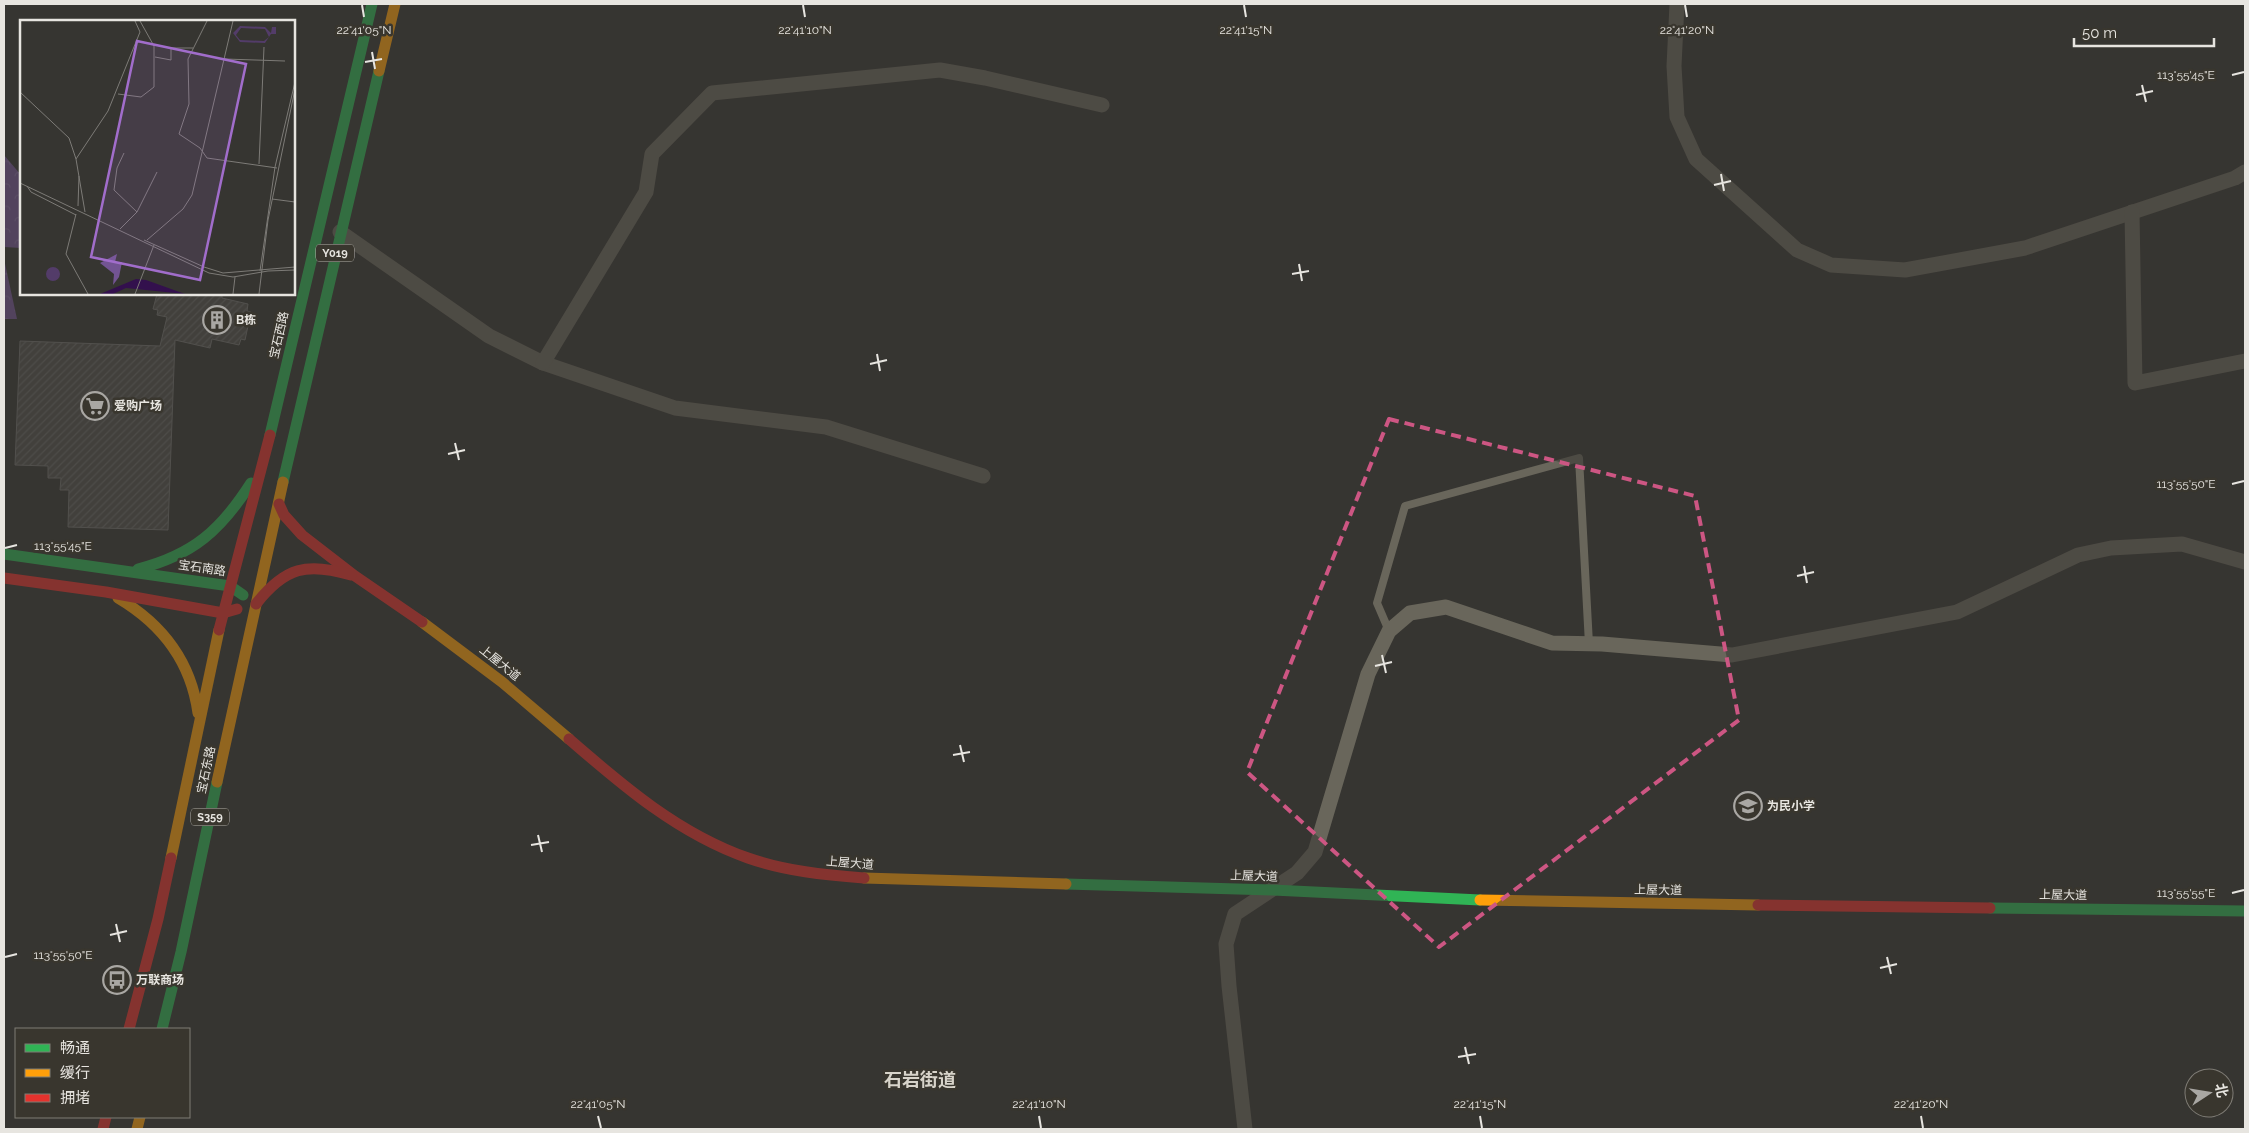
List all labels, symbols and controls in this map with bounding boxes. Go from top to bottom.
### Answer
scale bar [2074,15,2214,47]
inset map [20,20,295,295]
text: 22°41'05"N [337,23,391,37]
text: 22°41'10"N [778,23,832,37]
text: 22°41'15"N [1220,23,1272,37]
text: 22°41'20"N [1660,23,1714,37]
text: 50 m [2082,24,2117,42]
text: 113°55'45"E [2157,68,2215,82]
road number: Y019 [316,244,354,262]
building icon: B栋 [202,305,232,335]
street label: 宝石西路 [267,310,291,360]
place label: B栋 [236,313,256,327]
supermarket icon: 爱购广场 [80,391,110,421]
place label: 爱购广场 [114,399,162,413]
text: 113°55'50"E [2156,477,2216,491]
text: 113°55'45"E [34,539,92,553]
street label: 宝石南路 [177,558,227,578]
street label: 上屋大道 [477,642,523,684]
street label: 宝石东路 [194,745,218,795]
school or university icon: 为民小学 [1733,791,1763,821]
place label: 为民小学 [1767,799,1815,813]
road number: S359 [191,809,229,826]
street label: 上屋大道 [825,854,875,872]
street label: 上屋大道 [1230,868,1278,884]
street label: 上屋大道 [1634,883,1682,897]
text: 113°55'55"E [2157,886,2215,900]
street label: 上屋大道 [2039,888,2087,902]
text: 113°55'50"E [33,948,93,962]
bus stop icon: 万联商场 [102,965,132,995]
place label: 万联商场 [136,973,184,987]
legend [15,1028,190,1118]
text: 畅通 [60,1039,90,1057]
text: 缓行 [60,1064,90,1082]
north arrow [2184,1068,2234,1118]
district label: 石岩街道 [884,1069,956,1090]
text: 北 [2212,1082,2231,1099]
text: 拥堵 [60,1089,90,1107]
text: 22°41'05"N [571,1097,625,1111]
text: 22°41'10"N [1012,1097,1066,1111]
text: 22°41'15"N [1454,1097,1506,1111]
text: 22°41'20"N [1894,1097,1948,1111]

